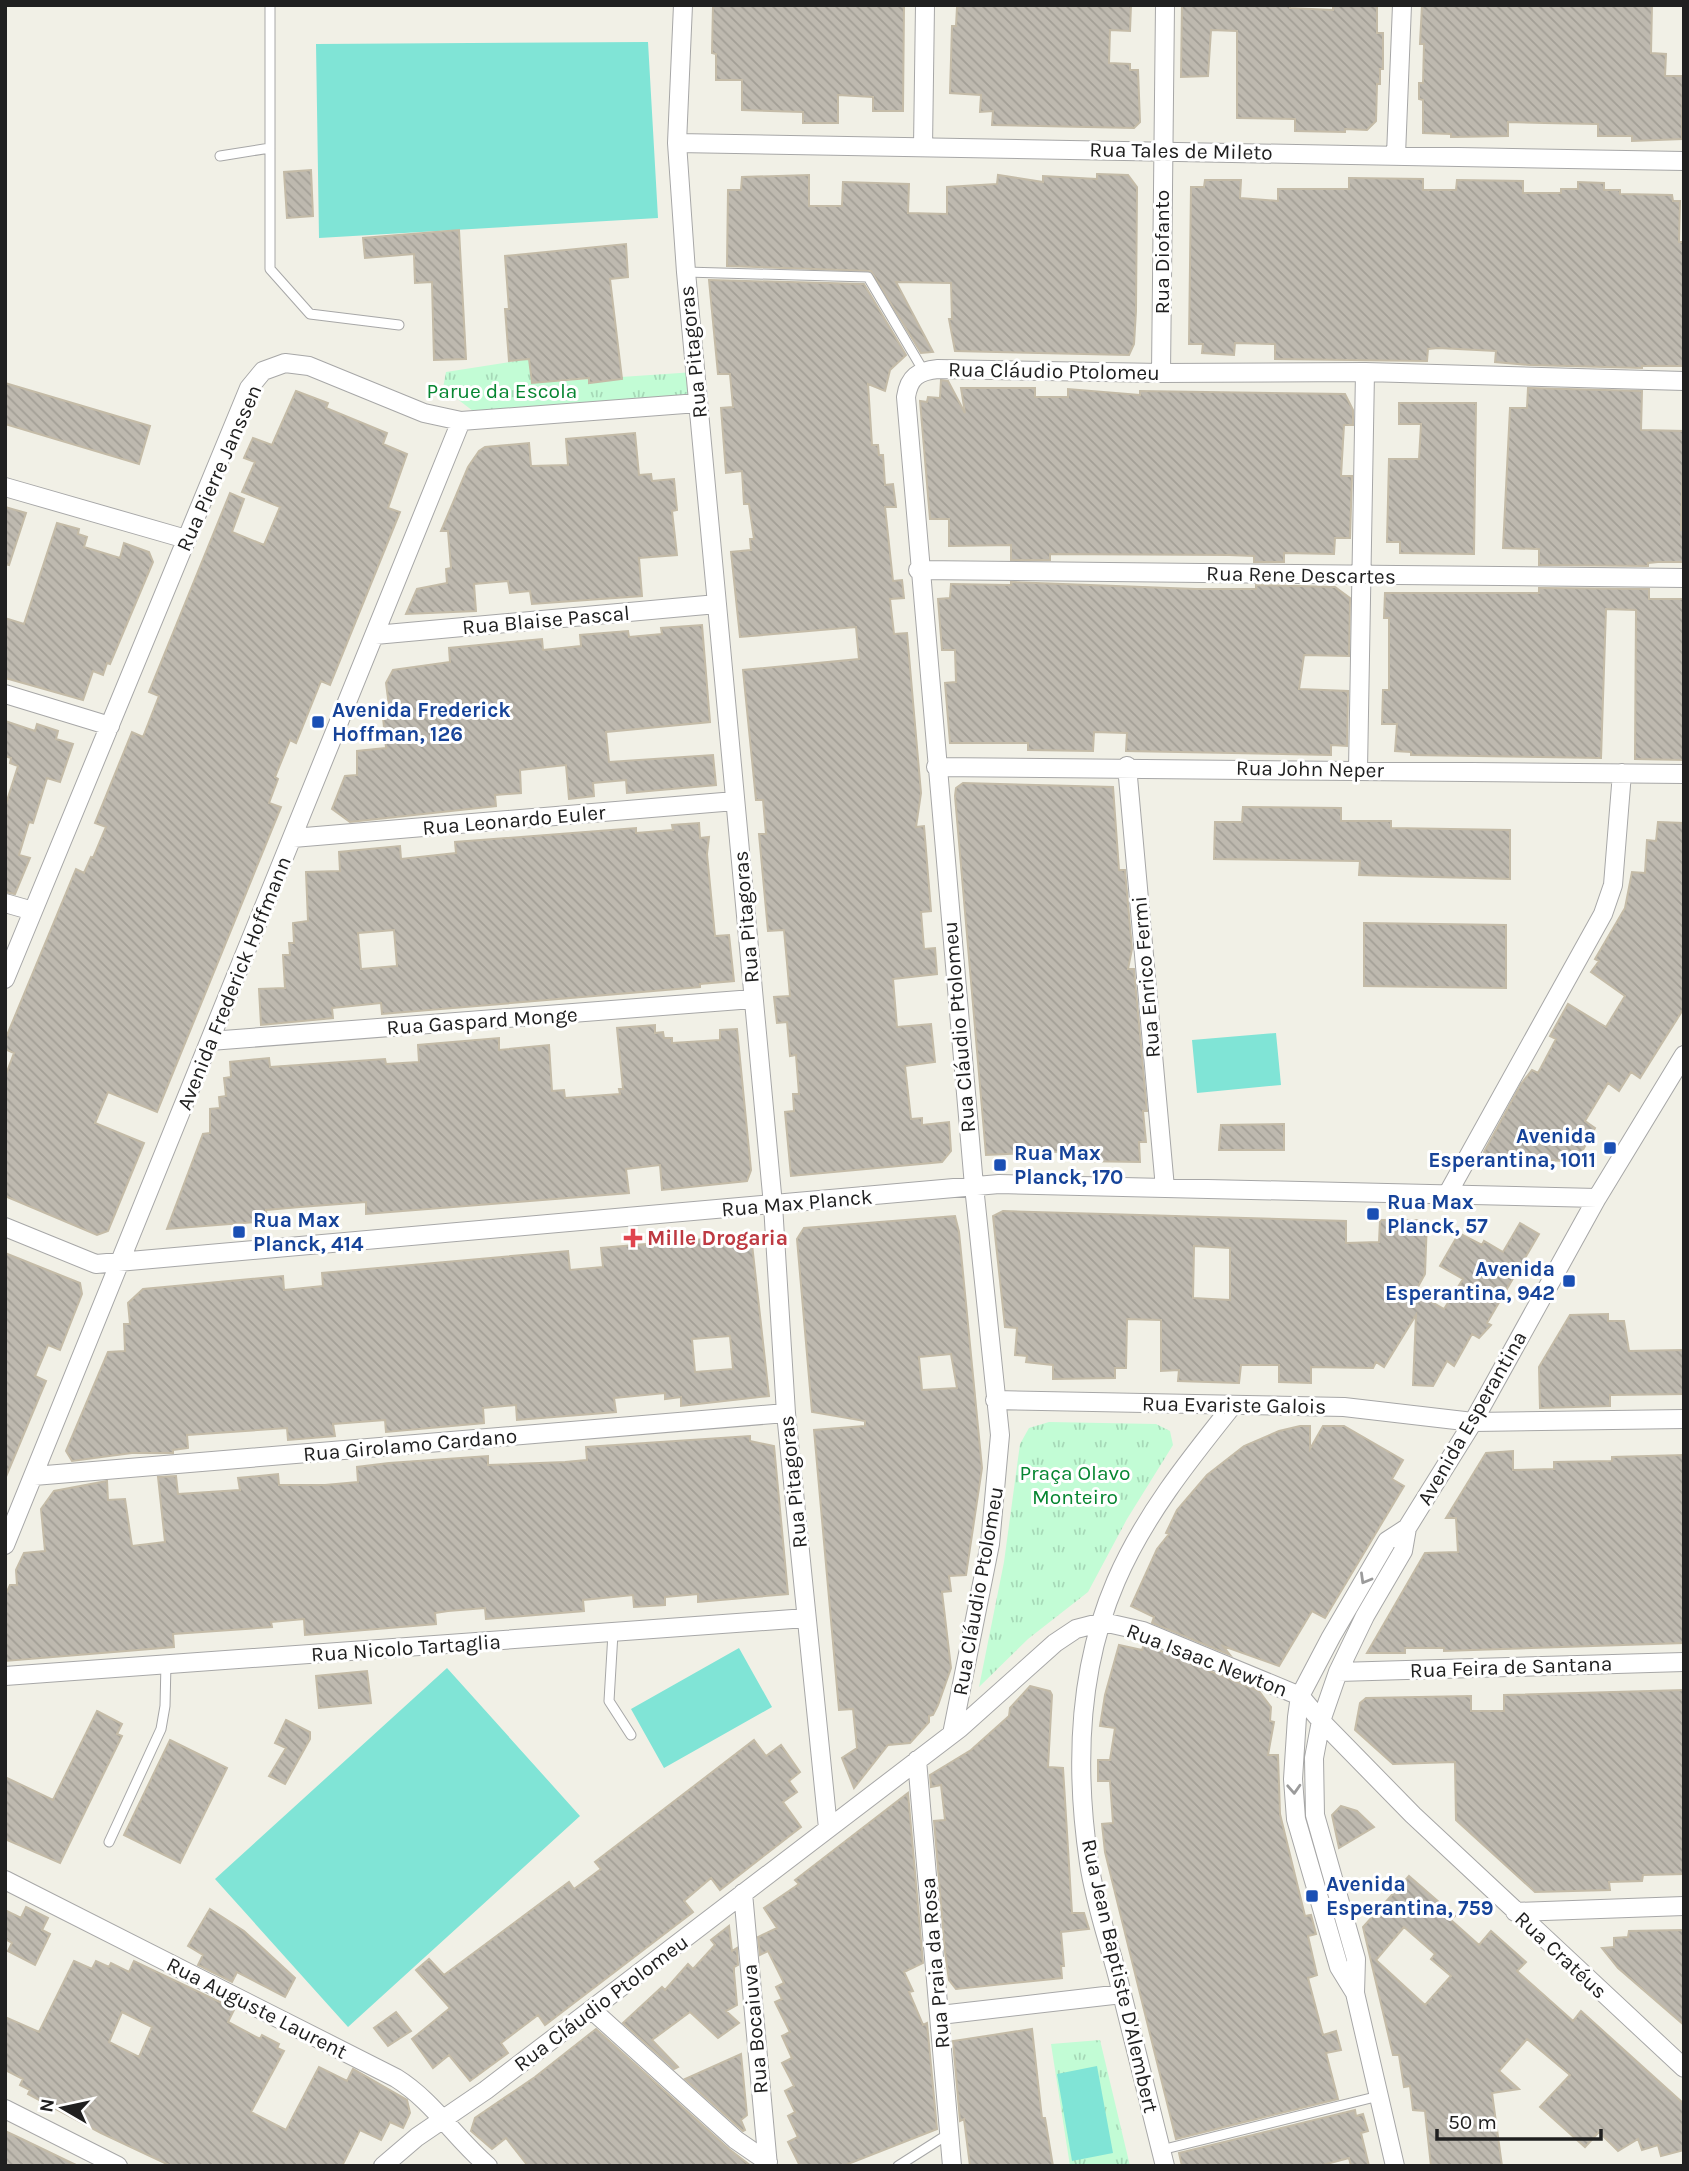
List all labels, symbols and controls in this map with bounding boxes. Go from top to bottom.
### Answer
street label: Rua Tales de Mileto [1089,137,1273,165]
street label: Rua Diofanto [1150,190,1174,314]
street label: Rua Pitagoras [674,285,712,419]
street label: Rua Cláudio Ptolomeu [948,357,1160,385]
park label: Parue da Escola [427,379,577,403]
street label: Rua Pierre Janssen [171,381,267,555]
street label: Rua Rene Descartes [1206,561,1396,589]
street label: Rua Blaise Pascal [461,601,631,639]
place label: Avenida Frederick Hoffman, 126 [332,698,511,746]
marker: Avenida Frederick Hoffman, 126 [310,714,326,730]
street label: Rua John Neper [1236,756,1385,782]
street label: Rua Leonardo Euler [421,800,607,840]
street label: Rua Pitagoras [728,850,764,984]
street label: Avenida Frederick Hoffmann [172,853,296,1113]
street label: Rua Enrico Fermi [1127,895,1165,1059]
street label: Rua Cláudio Ptolomeu [938,920,980,1134]
street label: Rua Gaspard Monge [386,1002,578,1040]
place label: Avenida Esperantina, 1011 [1428,1124,1596,1172]
marker: Avenida Esperantina, 1011 [1602,1140,1618,1156]
place label: Rua Max Planck, 170 [1014,1141,1123,1189]
marker: Rua Max Planck, 170 [992,1157,1008,1173]
street label: Rua Max Planck [720,1184,874,1222]
place label: Rua Max Planck, 57 [1387,1190,1488,1238]
marker: Rua Max Planck, 57 [1365,1206,1381,1222]
place label: Rua Max Planck, 414 [253,1208,364,1256]
marker: Rua Max Planck, 414 [231,1224,247,1240]
place label: Mille Drogaria [647,1226,788,1250]
marker: Mille Drogaria [625,1230,641,1246]
place label: Avenida Esperantina, 942 [1385,1257,1555,1305]
marker: Avenida Esperantina, 942 [1561,1273,1577,1289]
street label: Avenida Esperantina [1412,1327,1532,1509]
street label: Rua Evariste Galois [1142,1391,1326,1419]
street label: Rua Pitagoras [774,1415,812,1549]
street label: Rua Girolamo Cardano [302,1424,518,1466]
park label: Praça Olavo Monteiro [1019,1461,1131,1509]
street label: Rua Cláudio Ptolomeu [948,1485,1008,1697]
one-way arrow [1360,1571,1373,1584]
street label: Rua Isaac Newton [1123,1618,1291,1702]
street label: Rua Nicolo Tartaglia [310,1629,502,1667]
street label: Rua Feira de Santana [1409,1651,1613,1683]
one-way arrow [1286,1784,1301,1795]
street label: Rua Jean Baptiste D'Alembert [1077,1837,1163,2115]
place label: Avenida Esperantina, 759 [1326,1872,1494,1920]
street label: Rua Praia da Rosa [916,1876,954,2050]
marker: Avenida Esperantina, 759 [1304,1888,1320,1904]
street label: Rua Cratéus [1510,1906,1612,2004]
street label: Rua Cláudio Ptolomeu [509,1930,693,2076]
street label: Rua Auguste Laurent [163,1952,351,2064]
street label: Rua Bocaiuva [737,1963,773,2095]
north arrow [28,2073,98,2143]
text: N [35,2097,59,2114]
scale bar [1437,2098,1602,2142]
text: 50 m [1448,2110,1497,2134]

